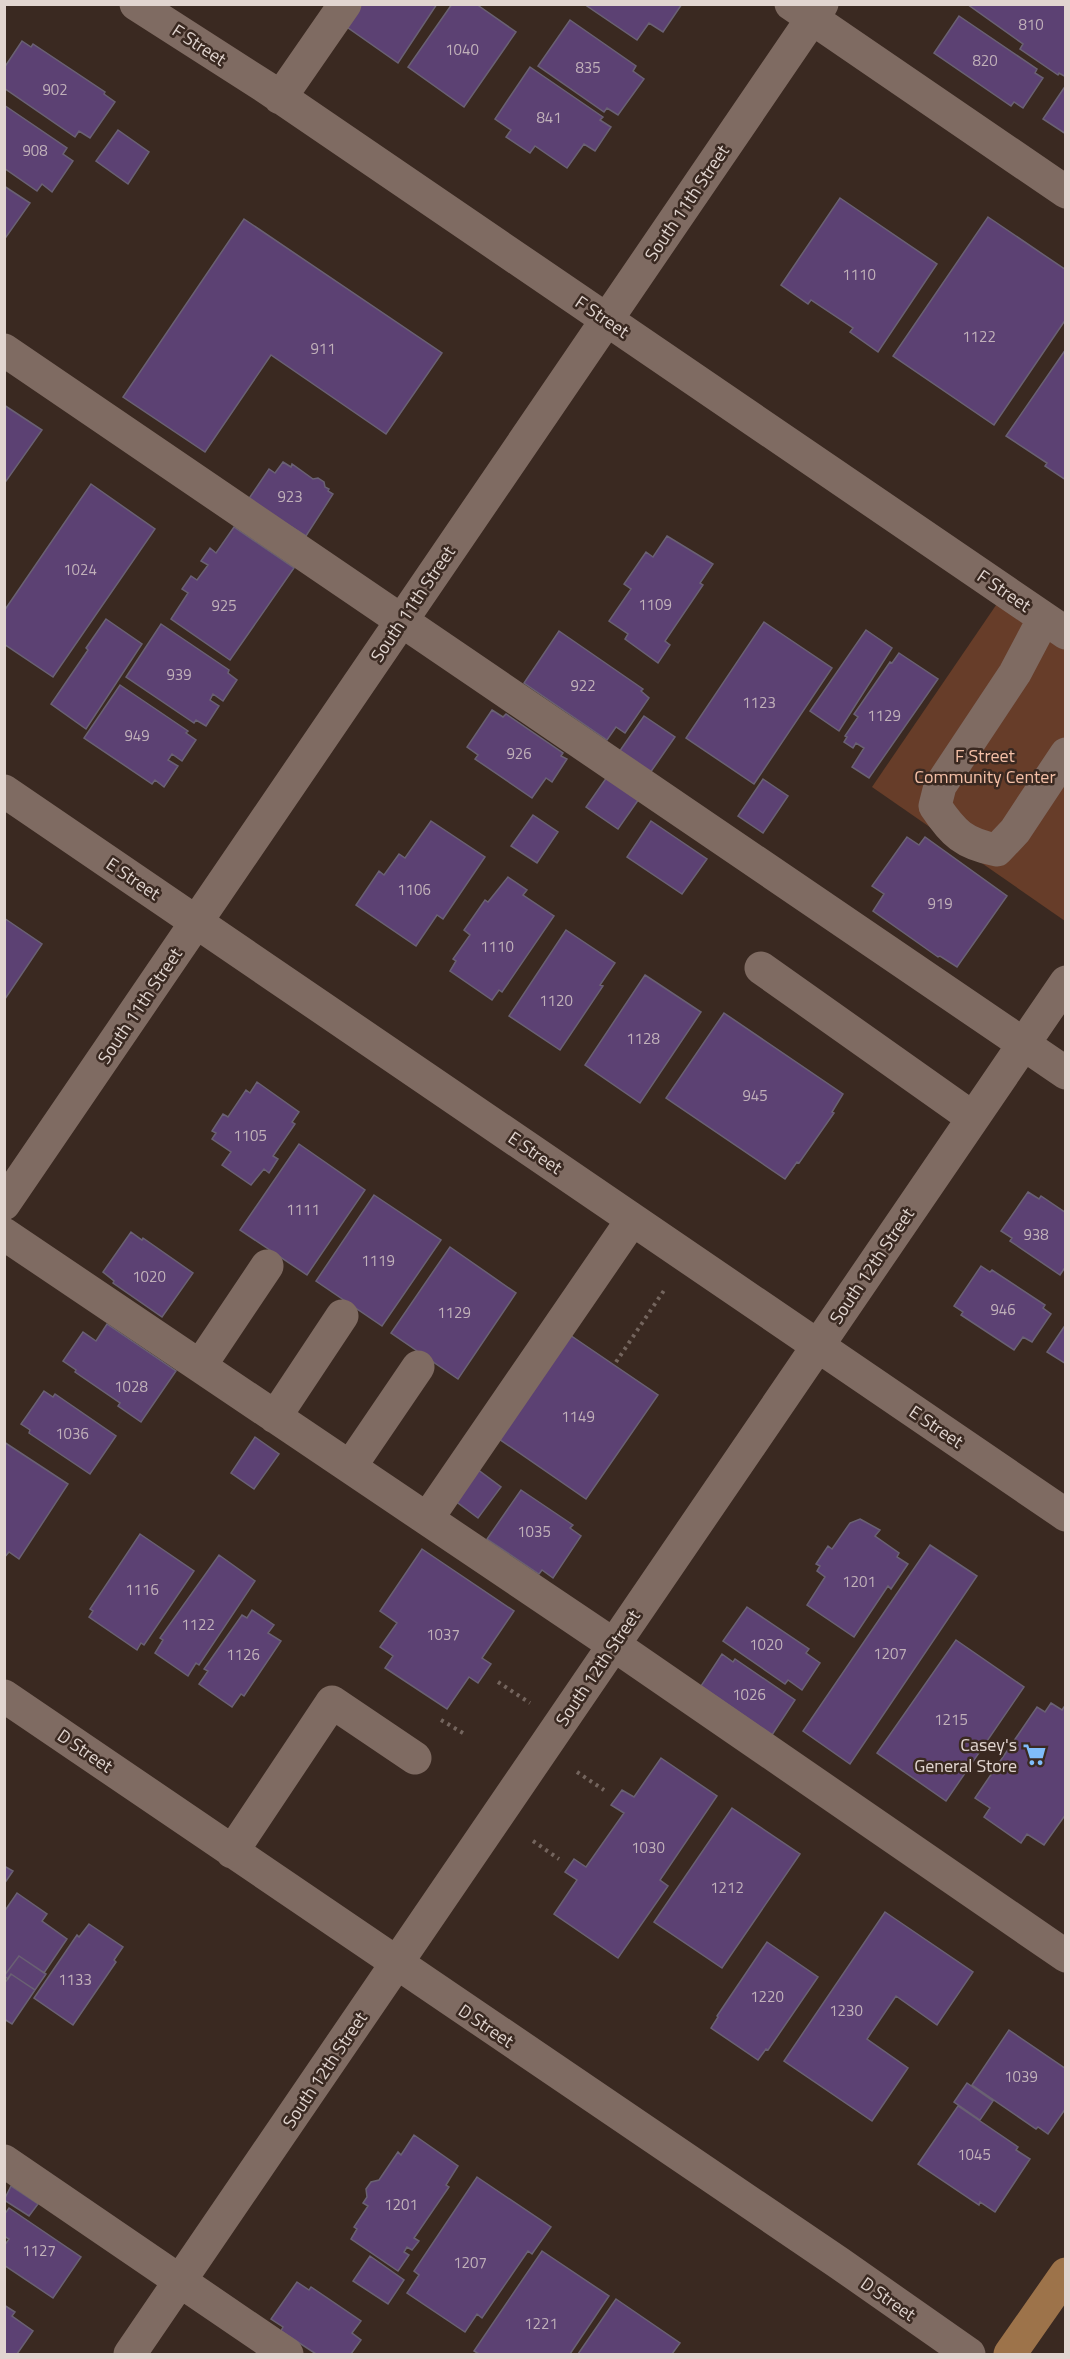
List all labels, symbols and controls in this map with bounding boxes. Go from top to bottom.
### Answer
house number: 810 [1018,13,1044,36]
street label: F Street [167,17,232,73]
house number: 1040 [445,38,479,61]
house number: 820 [972,49,998,72]
house number: 835 [575,56,601,79]
house number: 902 [42,78,68,101]
house number: 841 [536,106,562,129]
house number: 908 [22,139,48,162]
street label: South 11th Street [638,139,736,266]
house number: 1110 [842,263,876,286]
street label: F Street [570,289,635,345]
house number: 1122 [962,325,996,348]
house number: 911 [310,337,336,360]
house number: 923 [277,485,303,508]
street label: South 11th Street [364,540,462,667]
house number: 1024 [63,558,97,581]
street label: F Street [972,563,1037,619]
house number: 1109 [638,593,672,616]
house number: 925 [211,594,237,617]
house number: 939 [166,663,192,686]
house number: 922 [570,674,596,697]
house number: 1123 [742,691,776,714]
house number: 1129 [867,704,901,727]
house number: 949 [124,724,150,747]
house number: 926 [506,742,532,765]
park label: F Street Community Center [914,742,1056,790]
street label: E Street [101,851,166,907]
house number: 1106 [397,878,431,901]
house number: 919 [927,892,953,915]
house number: 1110 [480,935,514,958]
street label: South 11th Street [91,942,189,1069]
house number: 1120 [539,989,573,1012]
house number: 1128 [626,1027,660,1050]
house number: 945 [742,1084,768,1107]
house number: 1105 [233,1124,267,1147]
street label: E Street [503,1125,568,1181]
house number: 1111 [286,1198,320,1221]
street label: South 12th Street [823,1202,921,1329]
house number: 938 [1023,1223,1049,1246]
house number: 1119 [361,1249,395,1272]
house number: 1020 [132,1265,166,1288]
house number: 946 [990,1298,1016,1321]
house number: 1129 [437,1301,471,1324]
house number: 1028 [114,1375,148,1398]
street label: E Street [904,1399,969,1455]
house number: 1149 [561,1405,595,1428]
house number: 1036 [55,1422,89,1445]
house number: 1035 [517,1520,551,1543]
house number: 1201 [842,1570,876,1593]
house number: 1116 [125,1578,159,1601]
street label: South 12th Street [549,1604,647,1731]
house number: 1122 [181,1613,215,1636]
house number: 1037 [426,1623,460,1646]
house number: 1020 [749,1633,783,1656]
house number: 1207 [873,1642,907,1665]
house number: 1126 [226,1643,260,1666]
house number: 1026 [732,1683,766,1706]
house number: 1215 [934,1708,968,1731]
street label: D Street [52,1722,119,1779]
place label: Casey's General Store [914,1731,1017,1779]
supermarket icon: Casey's General Store [1022,1742,1048,1768]
house number: 1030 [631,1836,665,1859]
house number: 1212 [710,1876,744,1899]
house number: 1133 [58,1968,92,1991]
house number: 1220 [750,1985,784,2008]
street label: D Street [453,1997,520,2054]
house number: 1230 [829,1999,863,2022]
street label: South 12th Street [276,2006,374,2133]
house number: 1039 [1004,2065,1038,2088]
house number: 1045 [957,2143,991,2166]
house number: 1201 [384,2193,418,2216]
house number: 1127 [22,2239,56,2262]
house number: 1207 [453,2251,487,2274]
street label: D Street [855,2270,922,2328]
house number: 1221 [524,2312,558,2335]

